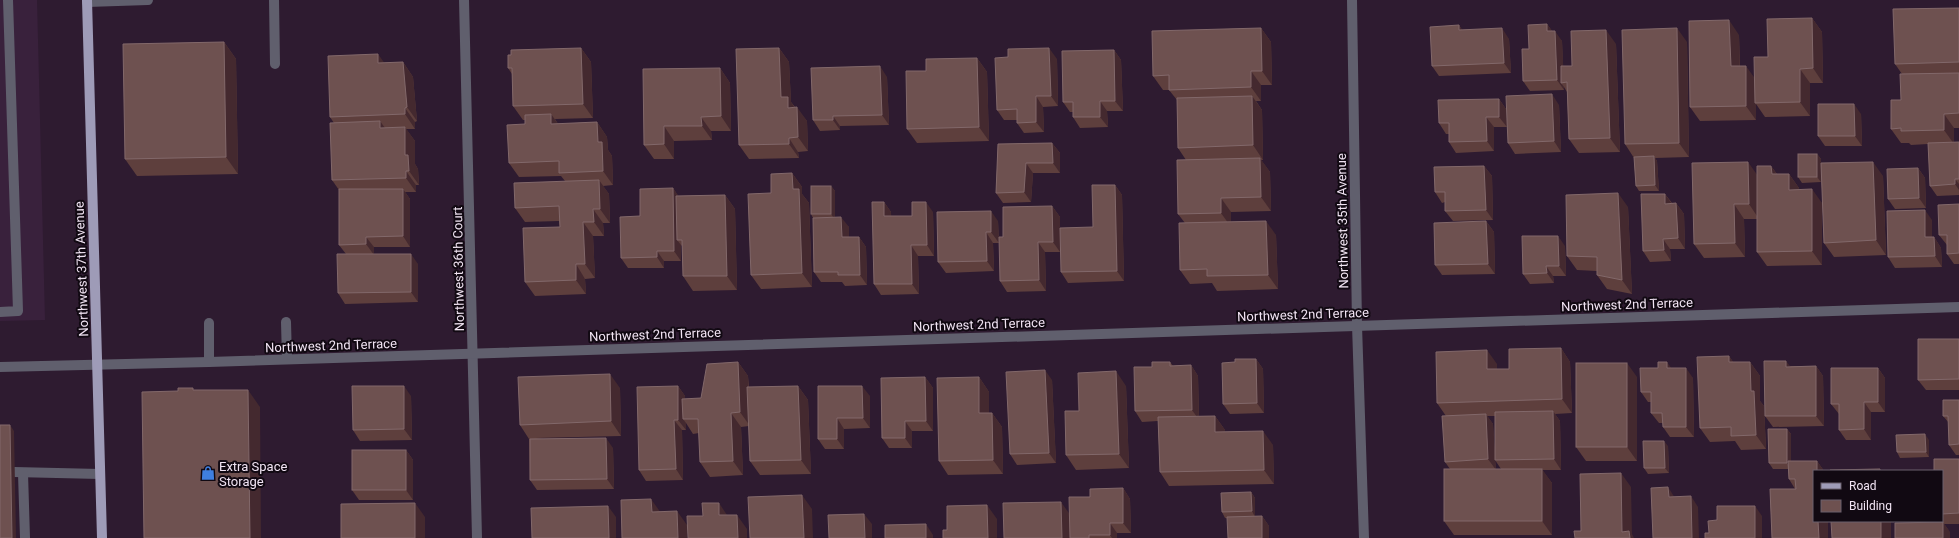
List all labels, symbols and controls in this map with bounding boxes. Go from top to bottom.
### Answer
street label: Northwest 35th Avenue [1334,153,1351,289]
street label: Northwest 37th Avenue [72,201,91,337]
street label: Northwest 36th Court [450,206,467,332]
street label: Northwest 2nd Terrace [1561,295,1693,314]
street label: Northwest 2nd Terrace [1237,305,1369,324]
street label: Northwest 2nd Terrace [913,315,1045,334]
street label: Northwest 2nd Terrace [589,325,721,344]
street label: Northwest 2nd Terrace [265,336,397,355]
place label: Extra Space Storage [219,459,287,489]
shop icon: Extra Space Storage [200,465,216,481]
legend [1813,470,1943,522]
text: Road [1849,479,1877,493]
text: Building [1849,499,1892,513]

